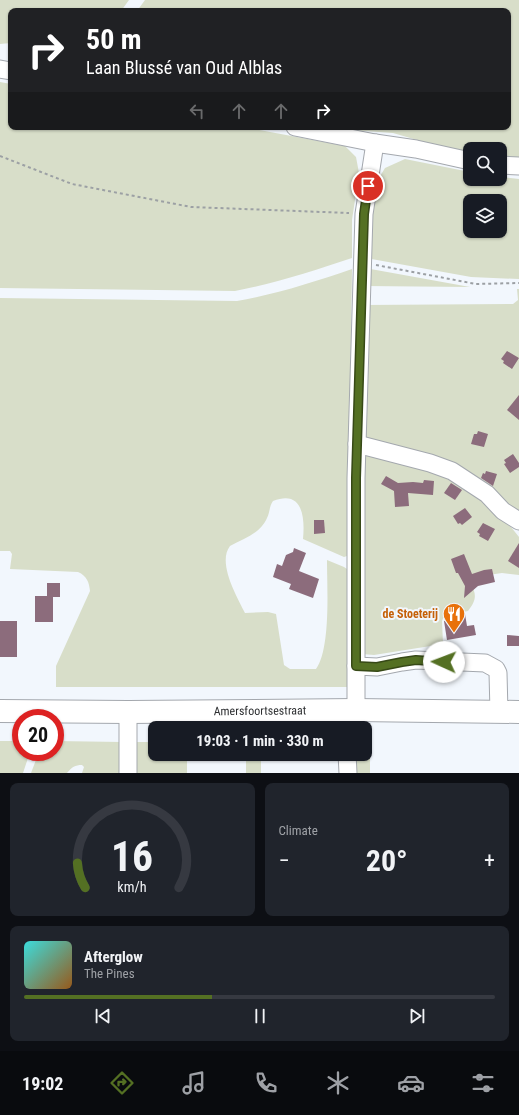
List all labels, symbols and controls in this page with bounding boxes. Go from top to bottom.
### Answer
text: 50 m [86,23,142,56]
icon: right [20,24,72,76]
text: Laan Blussé van Oud Alblas [86,57,282,78]
icon: left [186,100,208,122]
icon: ahead [228,100,250,122]
icon: ahead [270,100,292,122]
icon: right [312,100,334,122]
map controls [463,142,507,238]
button: search [463,142,507,186]
pin [351,169,385,203]
icon: arrive [357,175,379,197]
button: layers [463,194,507,238]
restaurant icon: de Stoeterij [441,601,467,634]
place label: de Stoeterij [382,607,438,621]
position arrow [423,641,465,683]
street label: Amersfoortsestraat [214,703,307,718]
speed limit sign: 20 [12,709,64,761]
text: 19:03 · 1 min · 330 m [196,732,324,750]
text: Climate [279,823,318,838]
text: 16 [111,831,153,880]
text: 20° [366,843,408,878]
text: − [279,848,290,873]
text: + [484,848,495,873]
text: km/h [118,878,147,894]
text: Afterglow [84,948,143,966]
text: The Pines [84,966,135,981]
icon: previous [92,1005,114,1027]
icon: pause [249,1005,271,1027]
icon: next [406,1005,428,1027]
icon: directions [108,1069,136,1097]
icon: music [180,1069,208,1097]
icon: phone [252,1069,280,1097]
icon: climate [324,1069,352,1097]
icon: car [397,1069,425,1097]
icon: filters [469,1069,497,1097]
text: 19:02 [22,1073,63,1094]

